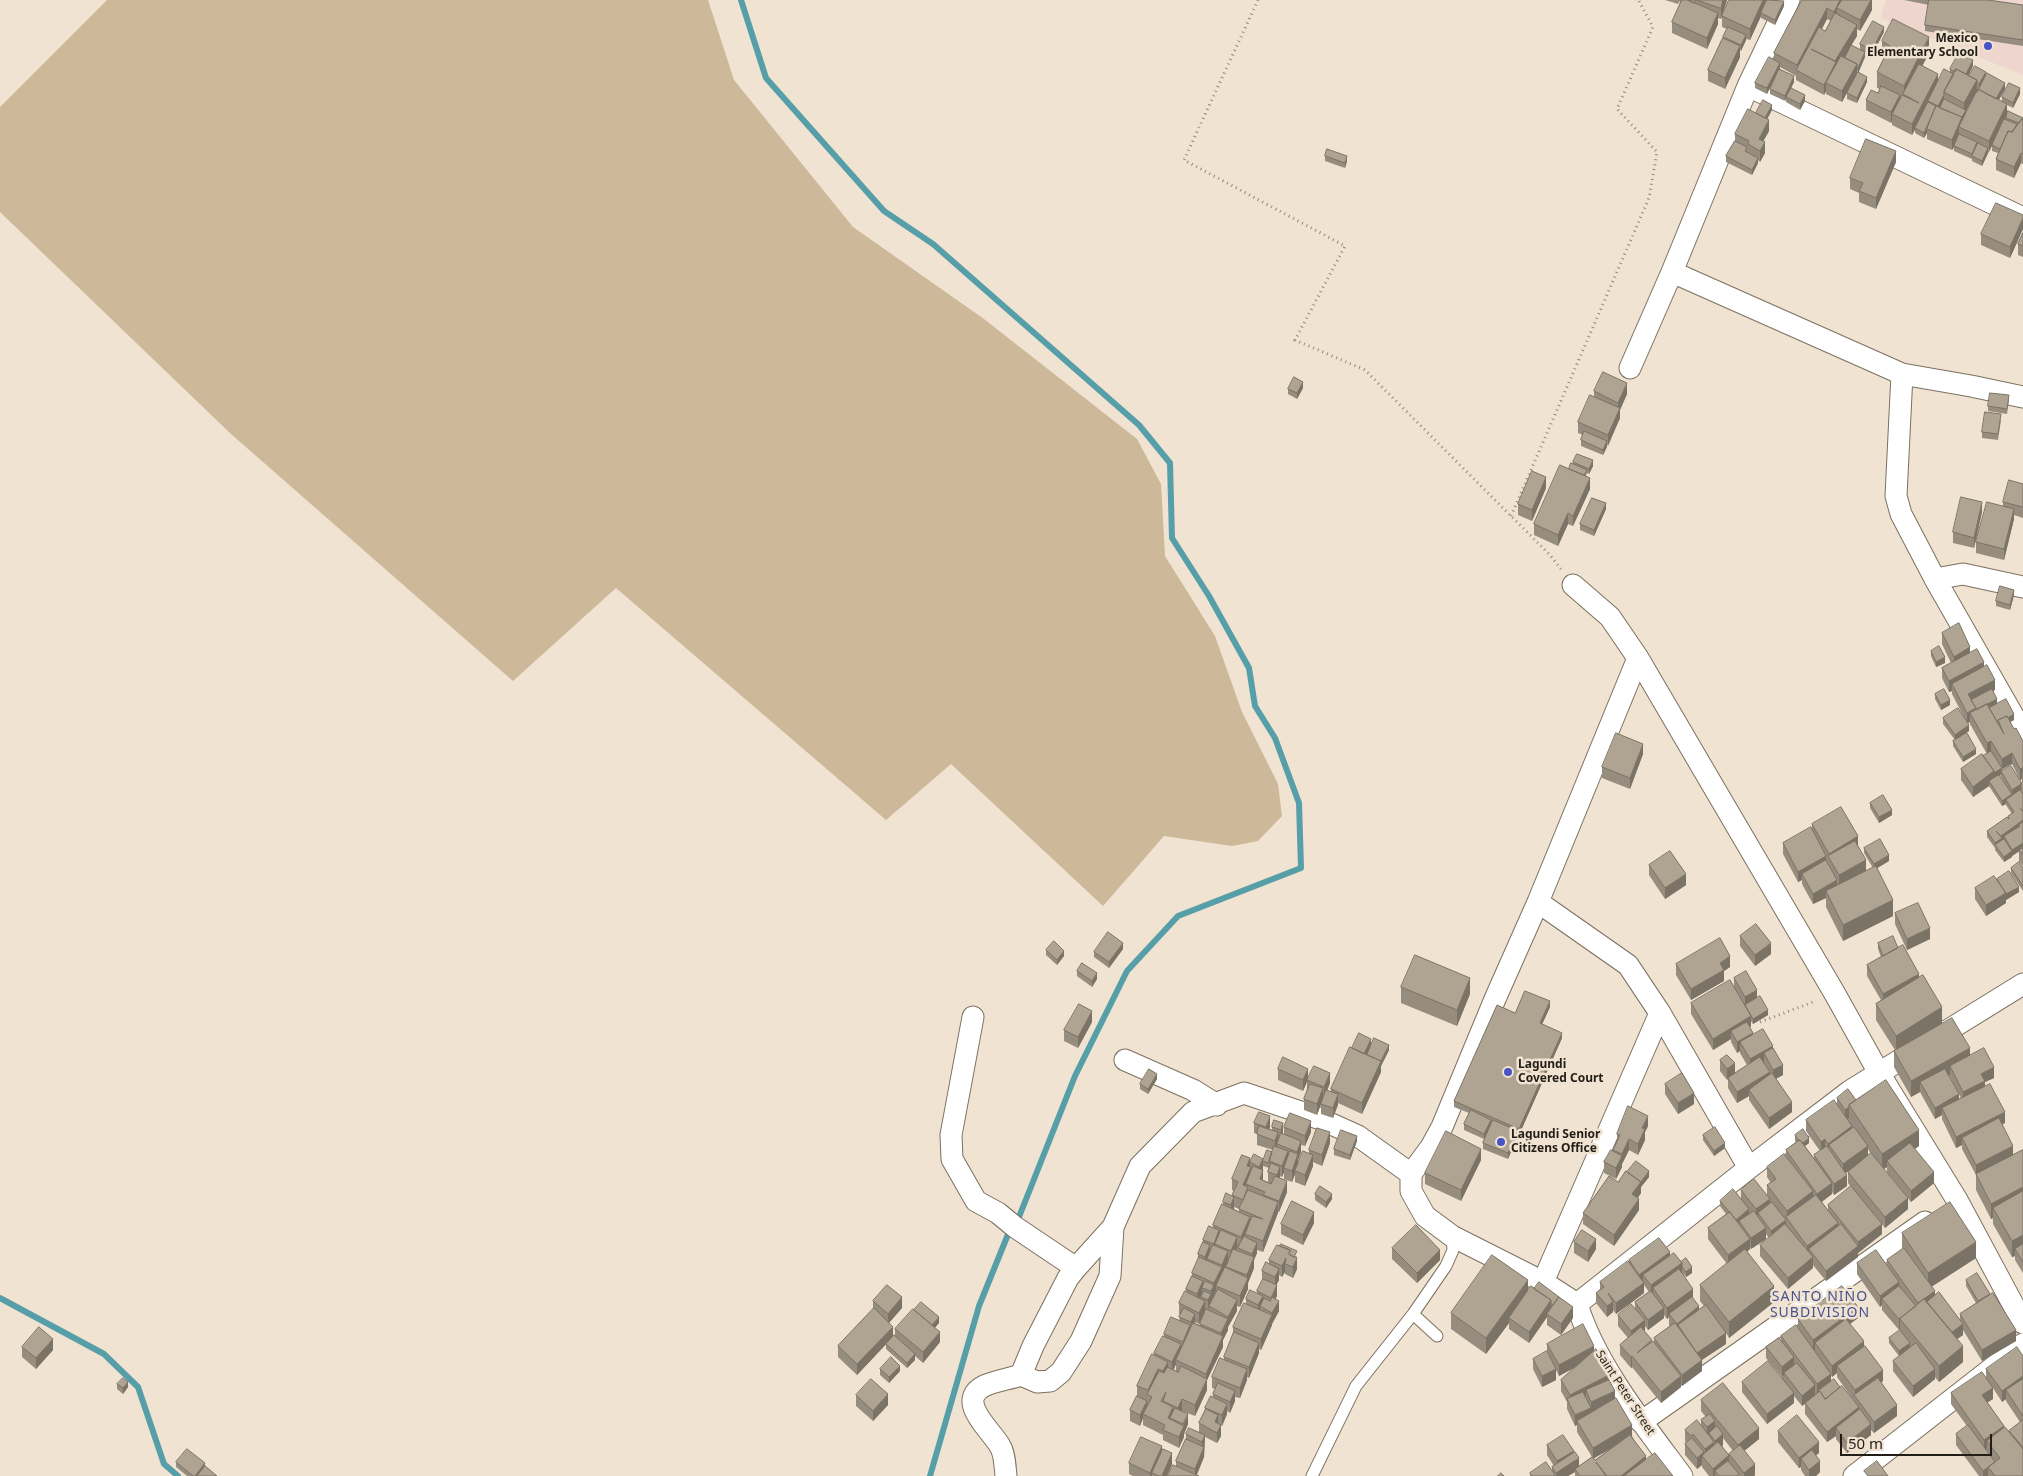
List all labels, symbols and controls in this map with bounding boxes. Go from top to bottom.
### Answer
place label: Mexico Elementary School [1867,32,1978,60]
marker: Mexico Elementary School [1982,40,1994,52]
place label: Lagundi Covered Court [1518,1058,1604,1086]
marker: Lagundi Covered Court [1502,1066,1514,1078]
place label: Lagundi Senior Citizens Office [1511,1128,1600,1156]
marker: Lagundi Senior Citizens Office [1495,1136,1507,1148]
district label: SANTO NIÑO SUBDIVISION [1769,1289,1871,1321]
street label: Saint Peter Street [1592,1348,1658,1438]
scale bar [1843,1424,1996,1456]
text: 50 m [1848,1433,1883,1453]

